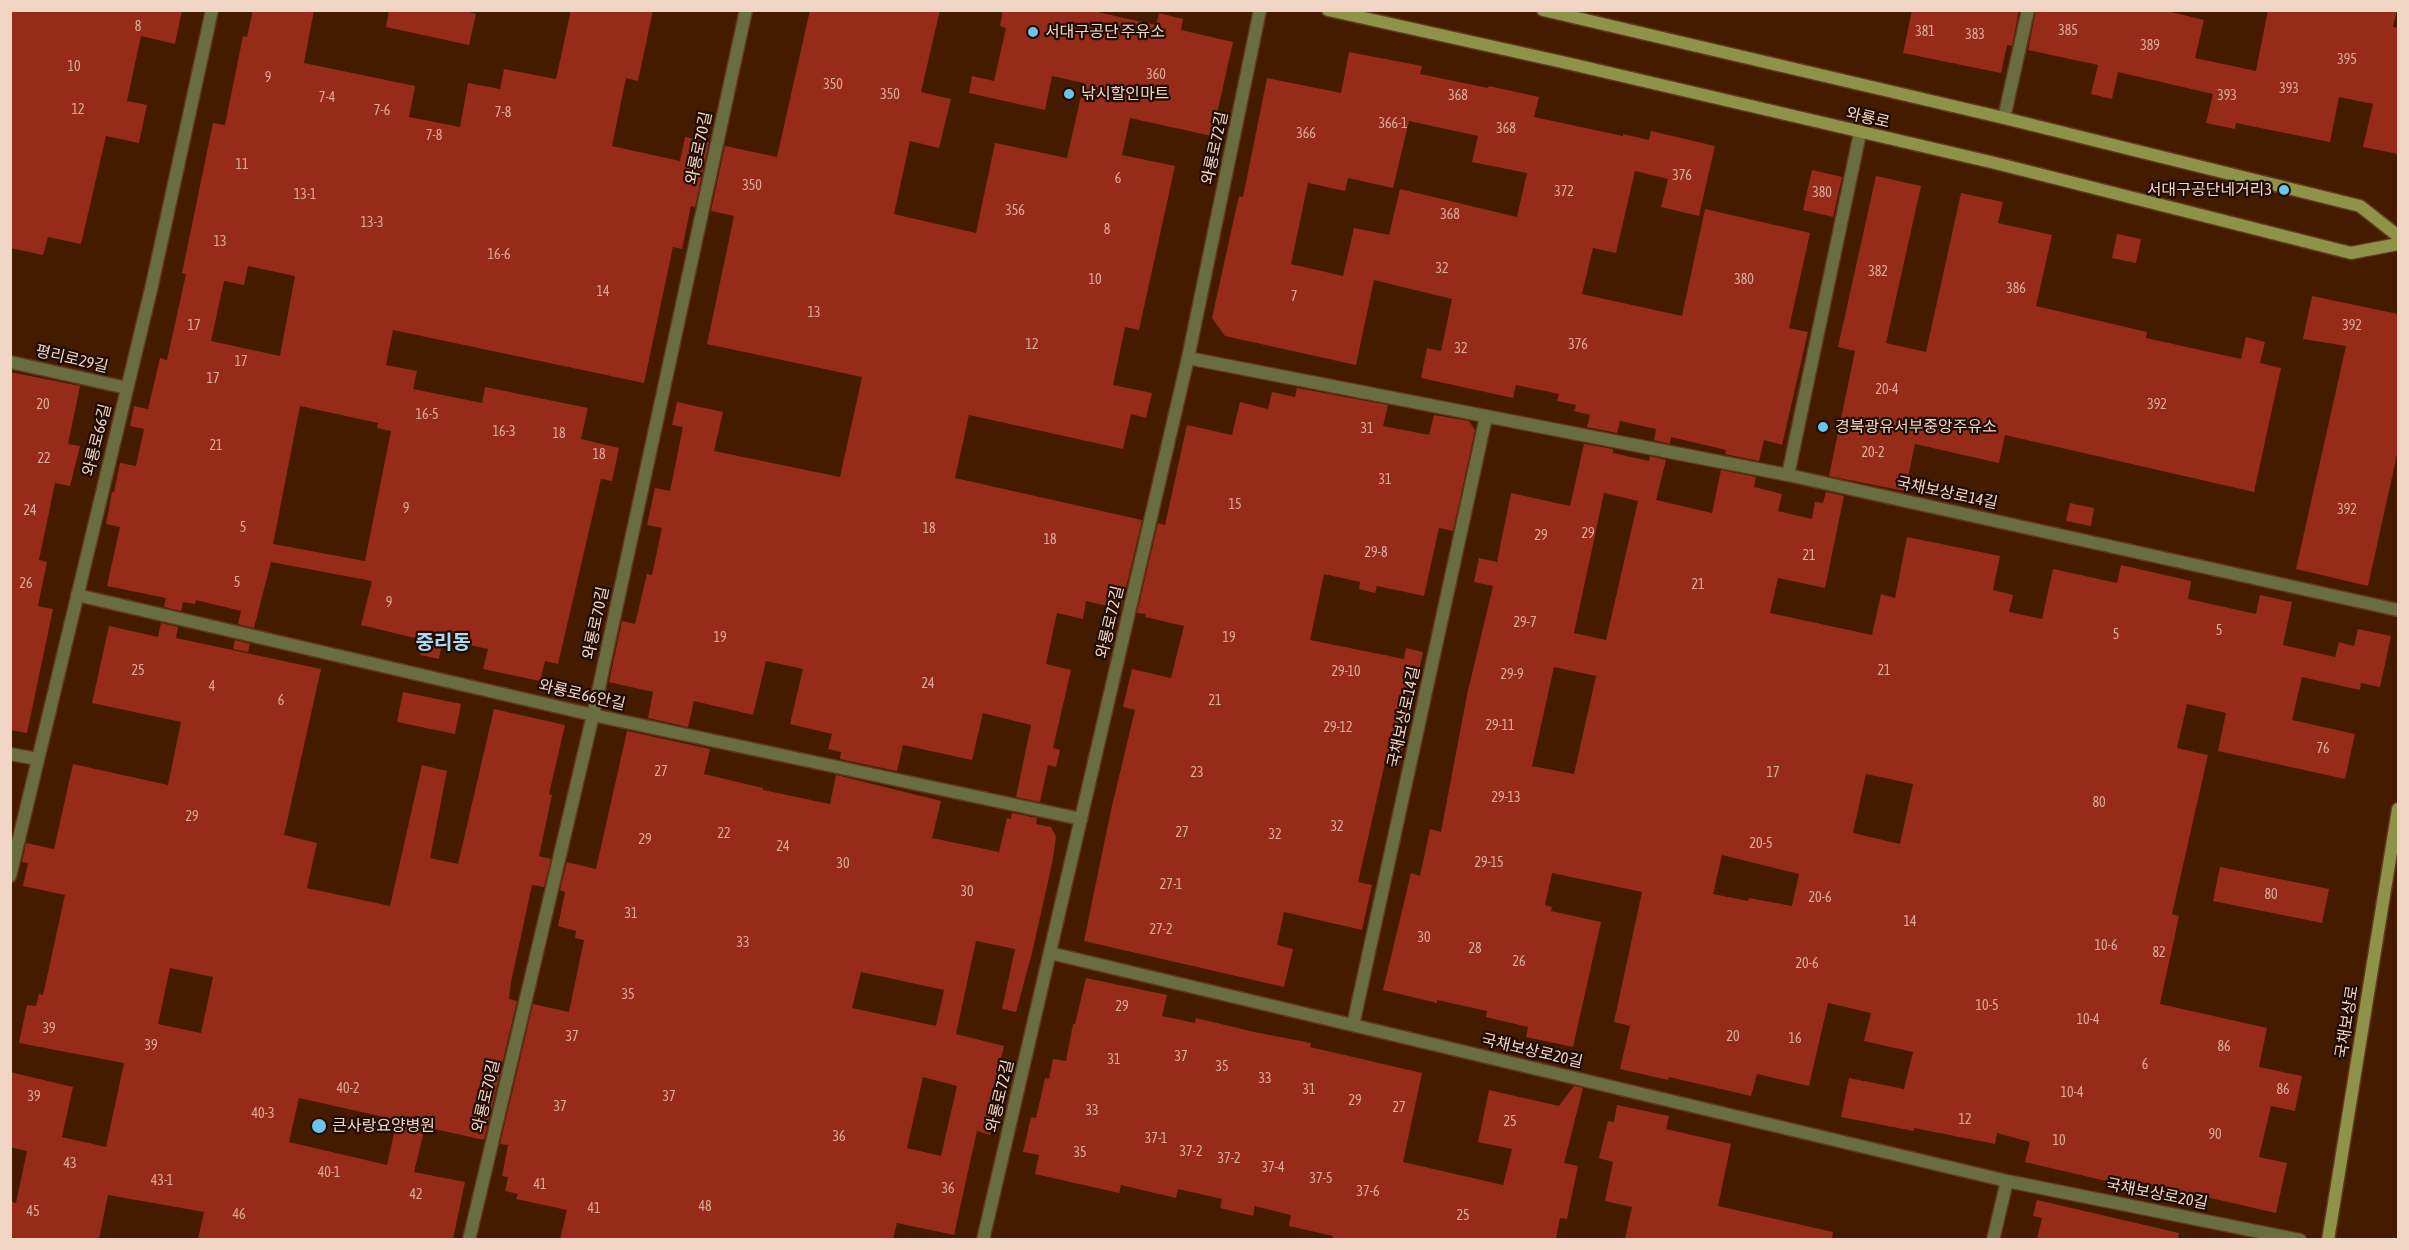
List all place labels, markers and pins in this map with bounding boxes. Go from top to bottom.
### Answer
place label: 서대구공단 주유소 [1045,22,1165,42]
marker: 서대구공단 주유소 [1026,25,1040,39]
place label: 낚시할인마트 [1081,84,1169,104]
marker: 낚시할인마트 [1062,87,1076,101]
place label: 서대구공단네거리3 [2147,180,2272,200]
marker: 서대구공단네거리3 [2277,183,2291,197]
place label: 경북광유서부중앙주유소 [1835,417,1997,437]
marker: 경북광유서부중앙주유소 [1816,420,1830,434]
place label: 큰사랑요양병원 [332,1116,435,1136]
marker: 큰사랑요양병원 [310,1117,328,1135]

